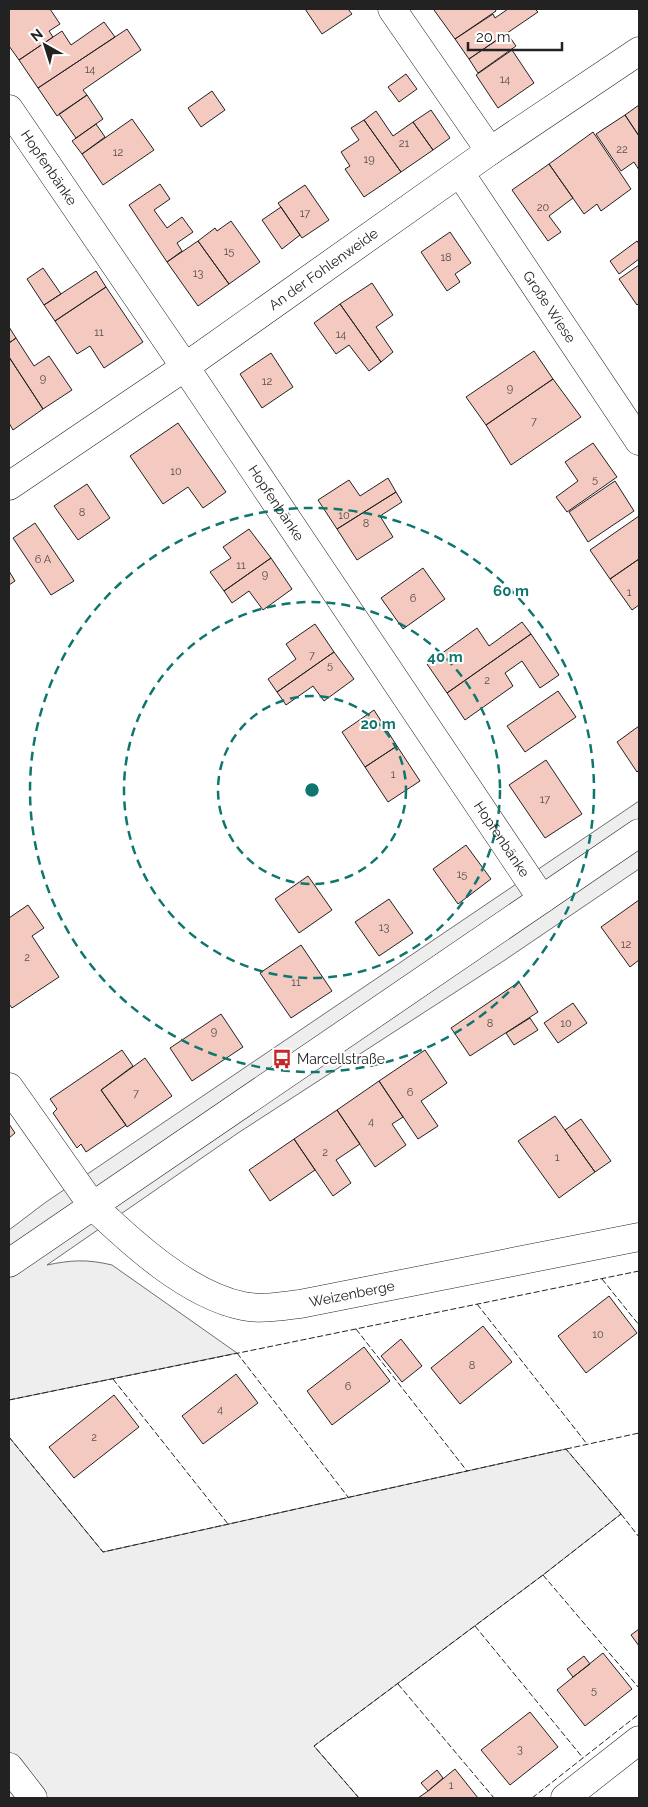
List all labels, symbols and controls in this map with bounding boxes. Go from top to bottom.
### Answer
north arrow [20,20,70,70]
scale bar [468,20,562,52]
text: N [28,25,46,44]
text: 20 m [476,28,511,46]
house number: 14 [85,63,95,76]
house number: 14 [500,73,510,86]
street label: Hopfenbänke [18,127,80,208]
house number: 21 [399,137,410,150]
house number: 22 [616,143,628,156]
house number: 12 [113,146,123,159]
house number: 19 [363,153,375,166]
house number: 20 [537,201,549,214]
house number: 17 [300,207,310,220]
street label: An der Fohlenweide [266,225,381,313]
house number: 15 [224,245,234,258]
house number: 18 [440,251,452,264]
house number: 13 [193,267,203,280]
street label: Große Wiese [520,268,579,346]
house number: 11 [94,326,104,339]
house number: 14 [336,328,346,341]
house number: 9 [40,372,46,385]
house number: 12 [262,375,272,388]
house number: 9 [507,382,513,395]
house number: 7 [531,415,537,428]
street label: Hopfenbänke [245,462,307,544]
house number: 10 [170,465,182,478]
house number: 5 [592,473,598,486]
house number: 8 [79,506,85,519]
house number: 10 [338,509,350,522]
house number: 8 [363,517,369,530]
house number: 6 A [35,553,52,566]
house number: 11 [236,559,246,572]
house number: 9 [262,568,268,581]
text: 60 m [493,582,529,600]
house number: 1 [627,586,632,599]
house number: 6 [410,592,417,605]
text: 40 m [427,648,463,666]
house number: 7 [309,649,315,662]
house number: 5 [327,659,333,672]
house number: 2 [484,674,490,687]
text: 20 m [360,715,396,733]
house number: 1 [391,768,396,781]
centre of rings [303,781,321,799]
house number: 17 [540,793,550,806]
street label: Hopfenbänke [471,798,533,880]
house number: 15 [457,868,467,881]
house number: 13 [379,921,389,934]
house number: 12 [621,938,631,951]
house number: 2 [24,951,30,964]
house number: 11 [291,976,301,989]
house number: 8 [487,1017,493,1030]
house number: 10 [560,1017,572,1030]
house number: 9 [211,1025,217,1038]
bus stop icon: Marcellstraße [271,1048,293,1070]
place label: Marcellstraße [297,1051,385,1067]
house number: 6 [407,1086,414,1099]
house number: 7 [133,1087,139,1100]
house number: 4 [368,1115,374,1128]
house number: 2 [322,1146,328,1159]
house number: 1 [555,1151,560,1164]
street label: Weizenberge [308,1278,396,1310]
house number: 10 [592,1328,604,1341]
house number: 8 [469,1359,475,1372]
house number: 6 [345,1380,352,1393]
house number: 4 [217,1403,223,1416]
house number: 2 [91,1431,97,1444]
house number: 5 [591,1684,597,1697]
house number: 3 [517,1743,523,1756]
house number: 1 [449,1779,454,1792]

